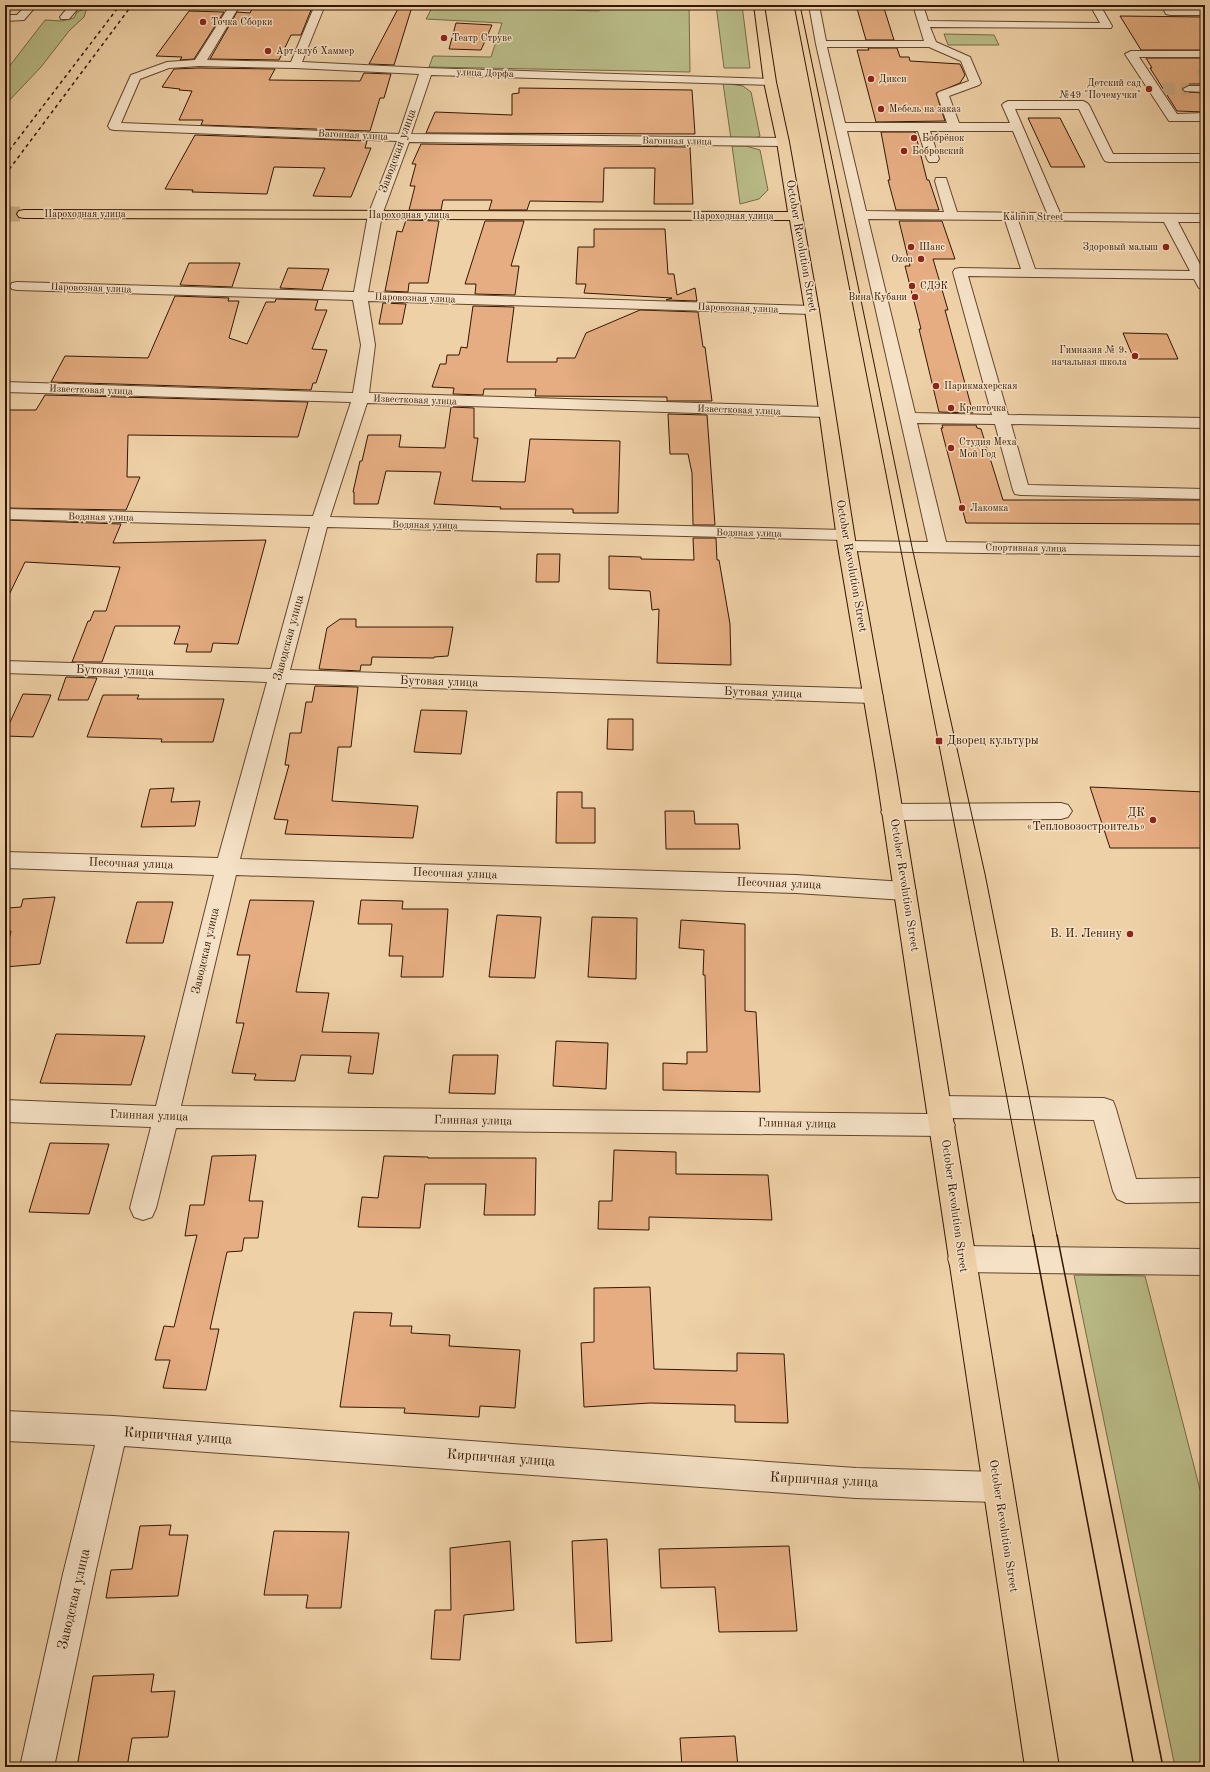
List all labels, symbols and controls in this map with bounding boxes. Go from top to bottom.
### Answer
marker: Точка Сборки [198,17,208,27]
place label: Точка Сборки [211,17,272,27]
marker: Театр Струве [439,33,449,43]
place label: Театр Струве [452,33,512,43]
marker: Арт-клуб Хаммер [263,46,273,56]
place label: Арт-клуб Хаммер [276,46,354,56]
street label: улица Дорфа [456,67,514,80]
marker: Дикси [866,74,876,84]
place label: Дикси [879,74,907,84]
place label: Детский сад №49 "Почемучки" [1059,78,1141,100]
marker: Детский сад №49 "Почемучки" [1144,84,1154,94]
marker: Мебель на заказ [876,104,886,114]
place label: Мебель на заказ [889,104,961,114]
street label: Заводская улица [377,107,419,194]
street label: Вагонная улица [318,128,388,142]
marker: Бобрёнок [909,133,919,143]
place label: Бобрёнок [922,133,964,143]
street label: Вагонная улица [642,135,712,147]
marker: Бобровский [899,146,909,156]
place label: Бобровский [912,146,964,156]
street label: October Revolution Street [783,179,819,313]
street label: Пароходная улица [44,209,126,219]
street label: Пароходная улица [368,210,450,220]
street label: Пароходная улица [692,211,774,221]
street label: Kalinin Street [1003,212,1064,222]
marker: Шанс [906,242,916,252]
place label: Шанс [919,242,945,252]
place label: Здоровый малыш [1083,242,1158,252]
marker: Здоровый малыш [1161,242,1171,252]
place label: Ozon [891,254,914,264]
marker: Ozon [916,254,926,264]
marker: СДЭК [907,281,917,291]
place label: СДЭК [920,281,948,291]
street label: Паровозная улица [50,282,132,294]
street label: Паровозная улица [374,292,456,304]
place label: Вина Кубани [848,292,907,302]
marker: Вина Кубани [910,292,920,302]
street label: Паровозная улица [697,302,779,314]
place label: Гимназия № 9, начальная школа [1051,345,1127,367]
marker: Гимназия № 9, начальная школа [1130,351,1140,361]
marker: Парикмахерская [931,381,941,391]
place label: Парикмахерская [944,381,1017,391]
street label: Известковая улица [49,384,133,396]
street label: Известковая улица [373,394,457,406]
marker: Крепточка [946,403,956,413]
place label: Крепточка [959,403,1006,413]
street label: Известковая улица [697,404,781,416]
place label: Студия Меха Мой Год [959,437,1017,459]
marker: Студия Меха Мой Год [946,443,956,453]
street label: October Revolution Street [833,499,869,633]
marker: Лакомка [957,503,967,513]
place label: Лакомка [970,503,1008,513]
street label: Водяная улица [68,511,134,523]
street label: Водяная улица [392,519,458,531]
street label: Водяная улица [716,527,782,539]
street label: Спортивная улица [985,542,1067,554]
street label: Заводская улица [272,594,306,682]
street label: Бутовая улица [76,664,154,678]
street label: Бутовая улица [400,675,478,689]
street label: Бутовая улица [724,686,802,700]
place label: Дворец культуры [947,735,1039,747]
marker: Дворец культуры [934,736,944,746]
place label: ДК «Тепловозостроитель» [1026,807,1145,833]
marker: ДК «Тепловозостроитель» [1148,815,1158,825]
street label: October Revolution Street [888,818,920,952]
street label: Песочная улица [88,857,174,871]
street label: Песочная улица [412,867,498,881]
street label: Песочная улица [736,877,822,891]
street label: Заводская улица [190,907,222,995]
place label: В. И. Ленину [1050,928,1123,940]
marker: В. И. Ленину [1125,929,1135,939]
street label: Глинная улица [110,1109,189,1123]
street label: Глинная улица [434,1114,512,1128]
street label: Глинная улица [758,1117,836,1131]
street label: October Revolution Street [939,1139,969,1273]
street label: Кирпичная улица [123,1425,233,1447]
street label: Кирпичная улица [446,1447,556,1469]
street label: October Revolution Street [987,1459,1019,1593]
street label: Кирпичная улица [769,1470,879,1490]
street label: Заводская улица [56,1547,92,1651]

